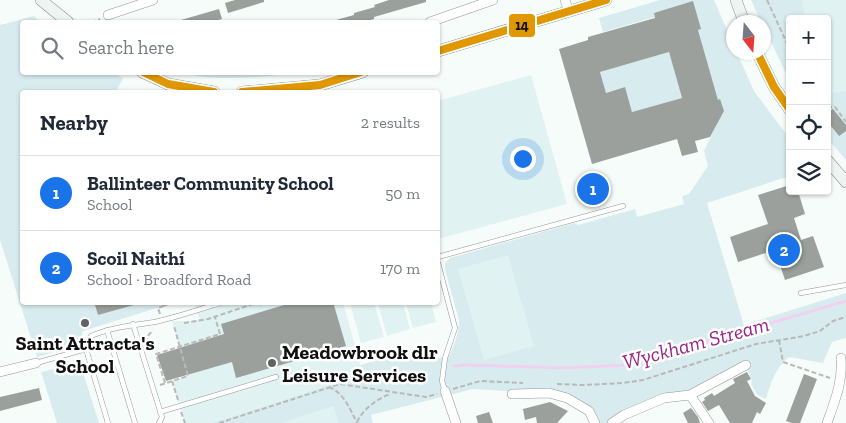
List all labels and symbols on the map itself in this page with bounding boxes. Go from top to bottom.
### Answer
line badge: 14 [508,13,536,38]
north arrow [726,15,771,60]
text: 14 [515,17,529,34]
your location [510,146,536,172]
pin: 1 [577,170,609,208]
pin: 2 [768,231,800,269]
water label: Wyckham Stream [620,311,772,374]
marker: Saint Attracta's School [79,317,91,329]
place label: Saint Attracta's School [15,331,155,378]
place label: Meadowbrook dlr Leisure Services [282,340,438,387]
marker: Meadowbrook dlr Leisure Services [266,357,278,369]

